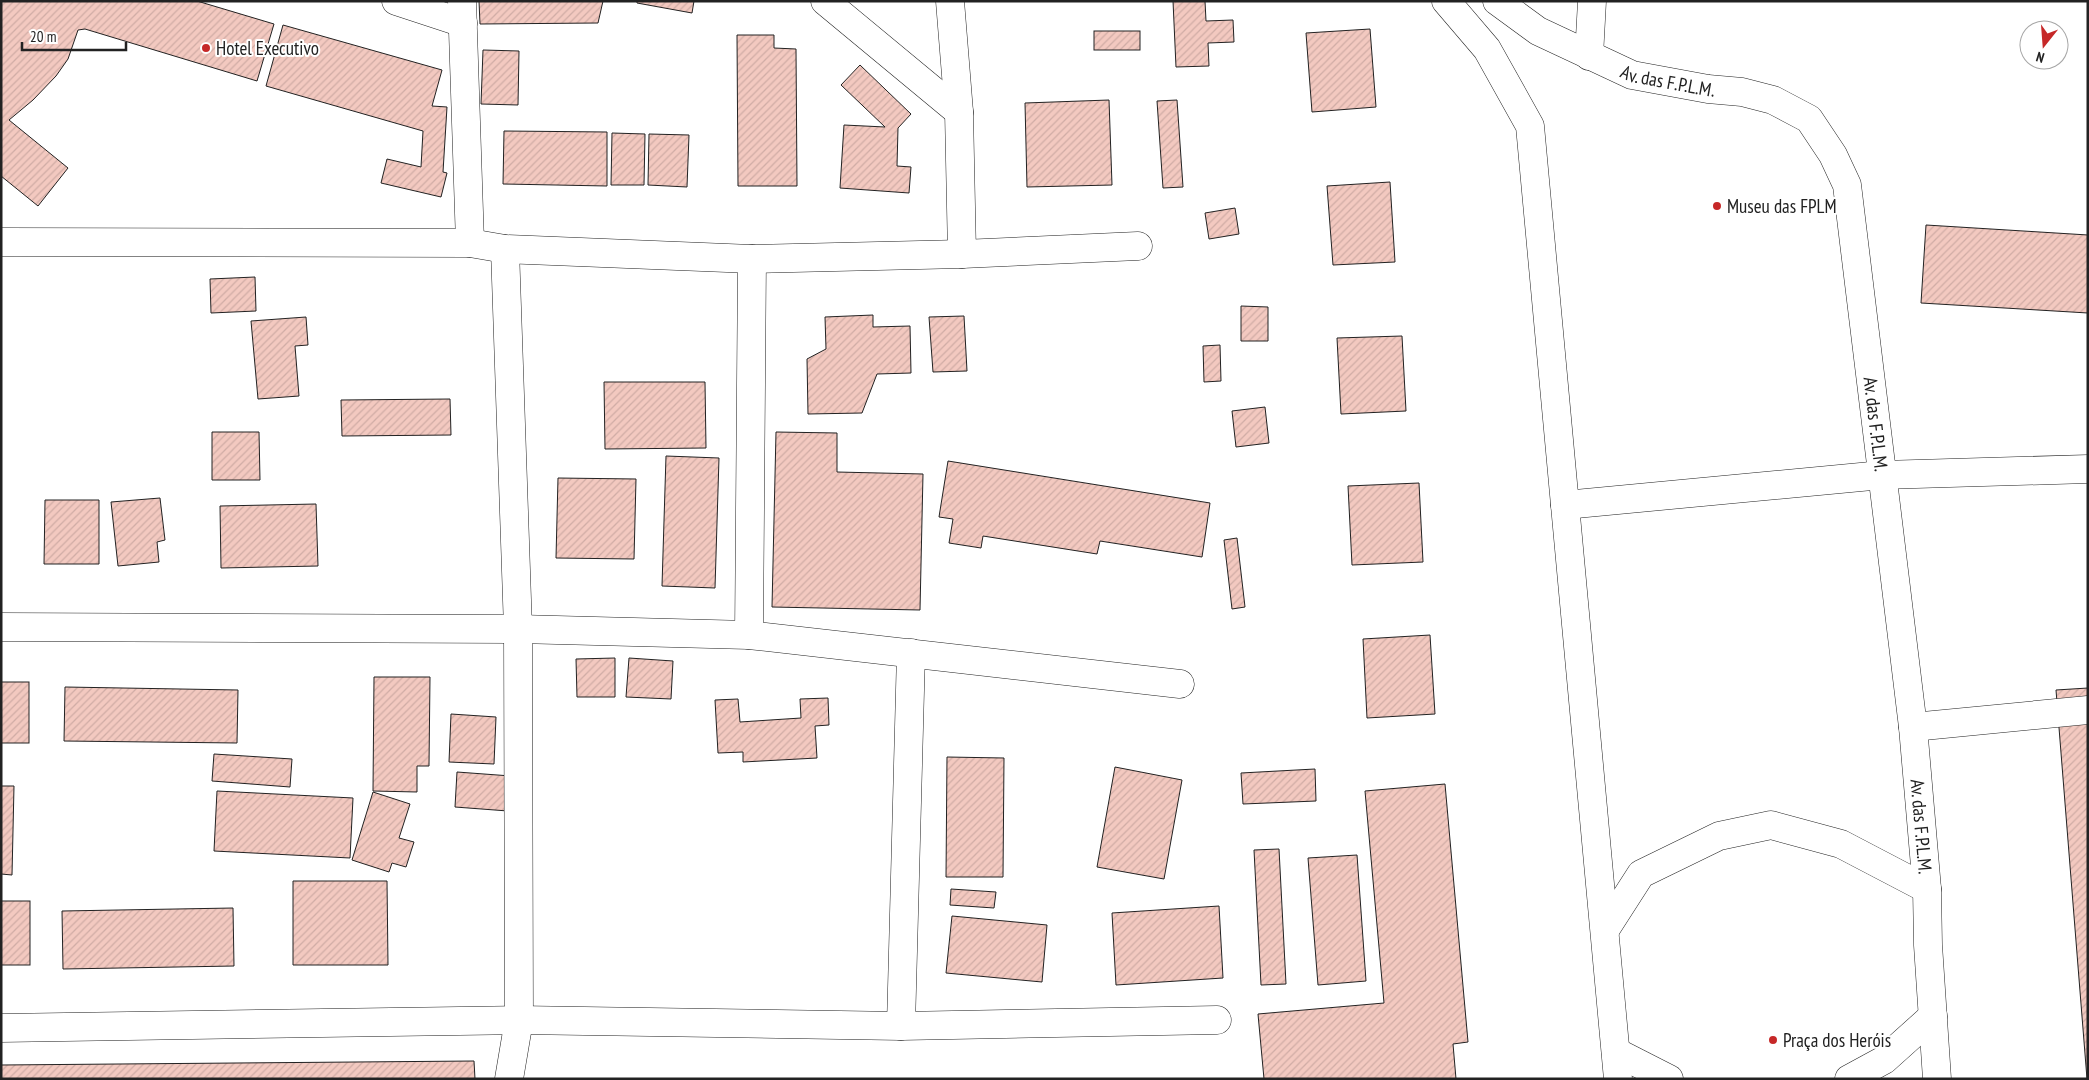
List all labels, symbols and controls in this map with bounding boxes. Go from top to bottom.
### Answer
scale bar [22,20,126,52]
north arrow [2019,20,2069,70]
text: 20 m [30,27,56,46]
place label: Hotel Executivo [216,36,319,60]
marker: Hotel Executivo [200,42,212,54]
text: N [2034,48,2046,67]
street label: Av. das F.P.L.M. [1617,59,1716,102]
place label: Museu das FPLM [1727,194,1837,218]
marker: Museu das FPLM [1711,200,1723,212]
street label: Av. das F.P.L.M. [1858,375,1894,473]
street label: Av. das F.P.L.M. [1906,778,1938,875]
place label: Praça dos Heróis [1783,1028,1891,1052]
marker: Praça dos Heróis [1767,1034,1779,1046]

